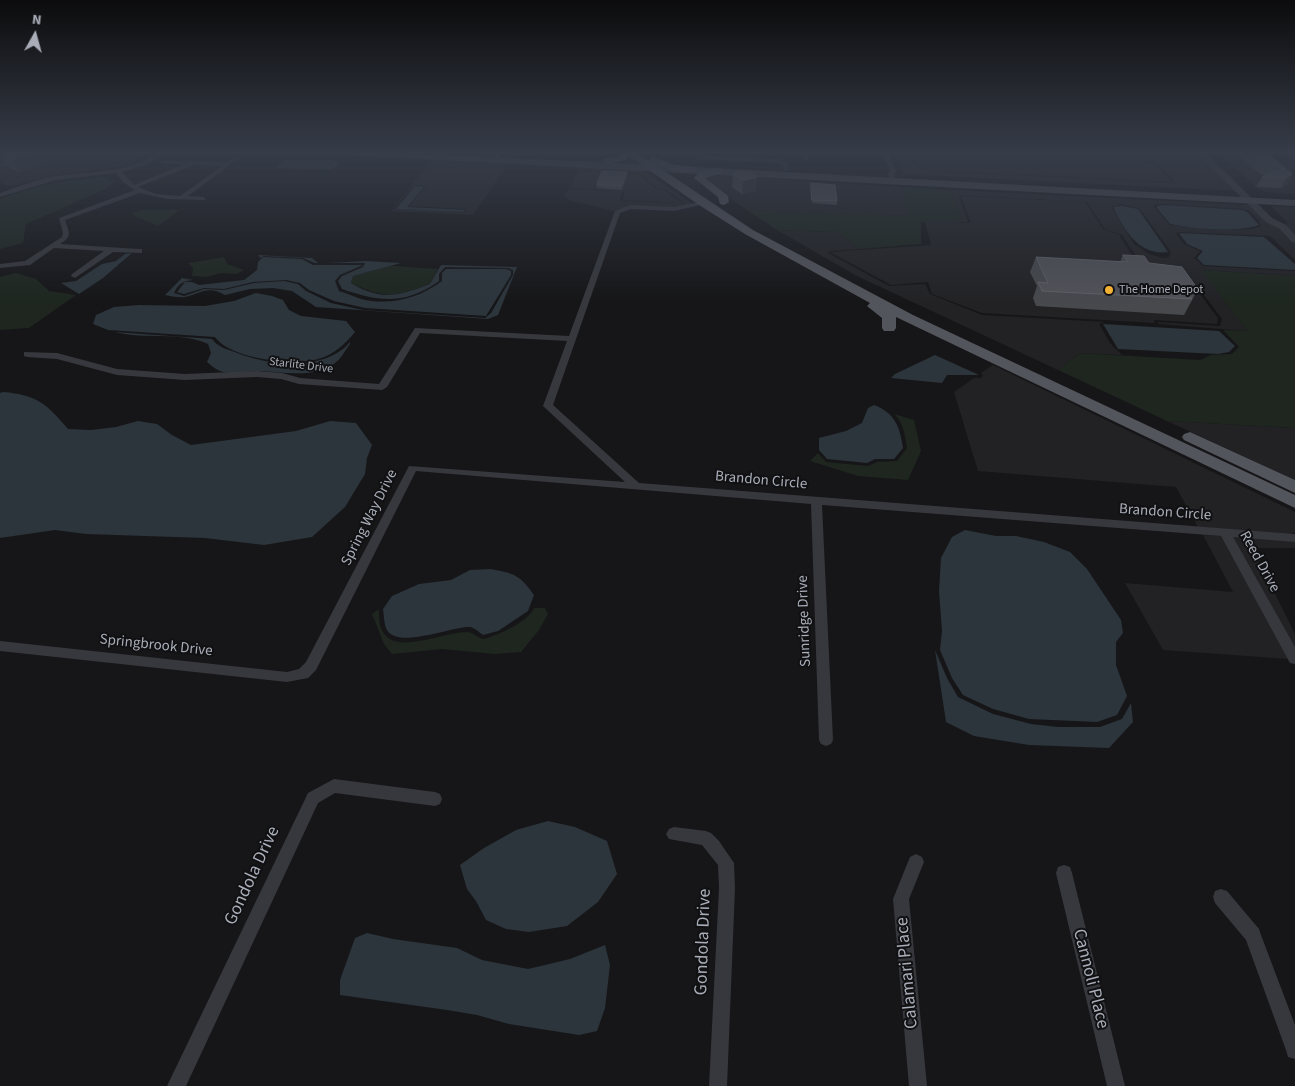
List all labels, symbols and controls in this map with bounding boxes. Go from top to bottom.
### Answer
north arrow [10,10,60,60]
text: N [31,10,43,31]
place label: The Home Depot [1119,283,1203,297]
marker: The Home Depot [1103,284,1115,296]
street label: Starlite Drive [268,355,334,377]
street label: Spring Way Drive [338,467,402,569]
street label: Brandon Circle [714,468,808,494]
street label: Brandon Circle [1118,501,1212,525]
street label: Reed Drive [1235,528,1283,596]
street label: Sunridge Drive [794,575,816,667]
street label: Springbrook Drive [99,631,213,661]
street label: Gondola Drive [221,823,285,929]
street label: Gondola Drive [691,888,717,996]
street label: Calamari Place [892,916,924,1030]
street label: Cannoli Place [1067,927,1113,1031]

